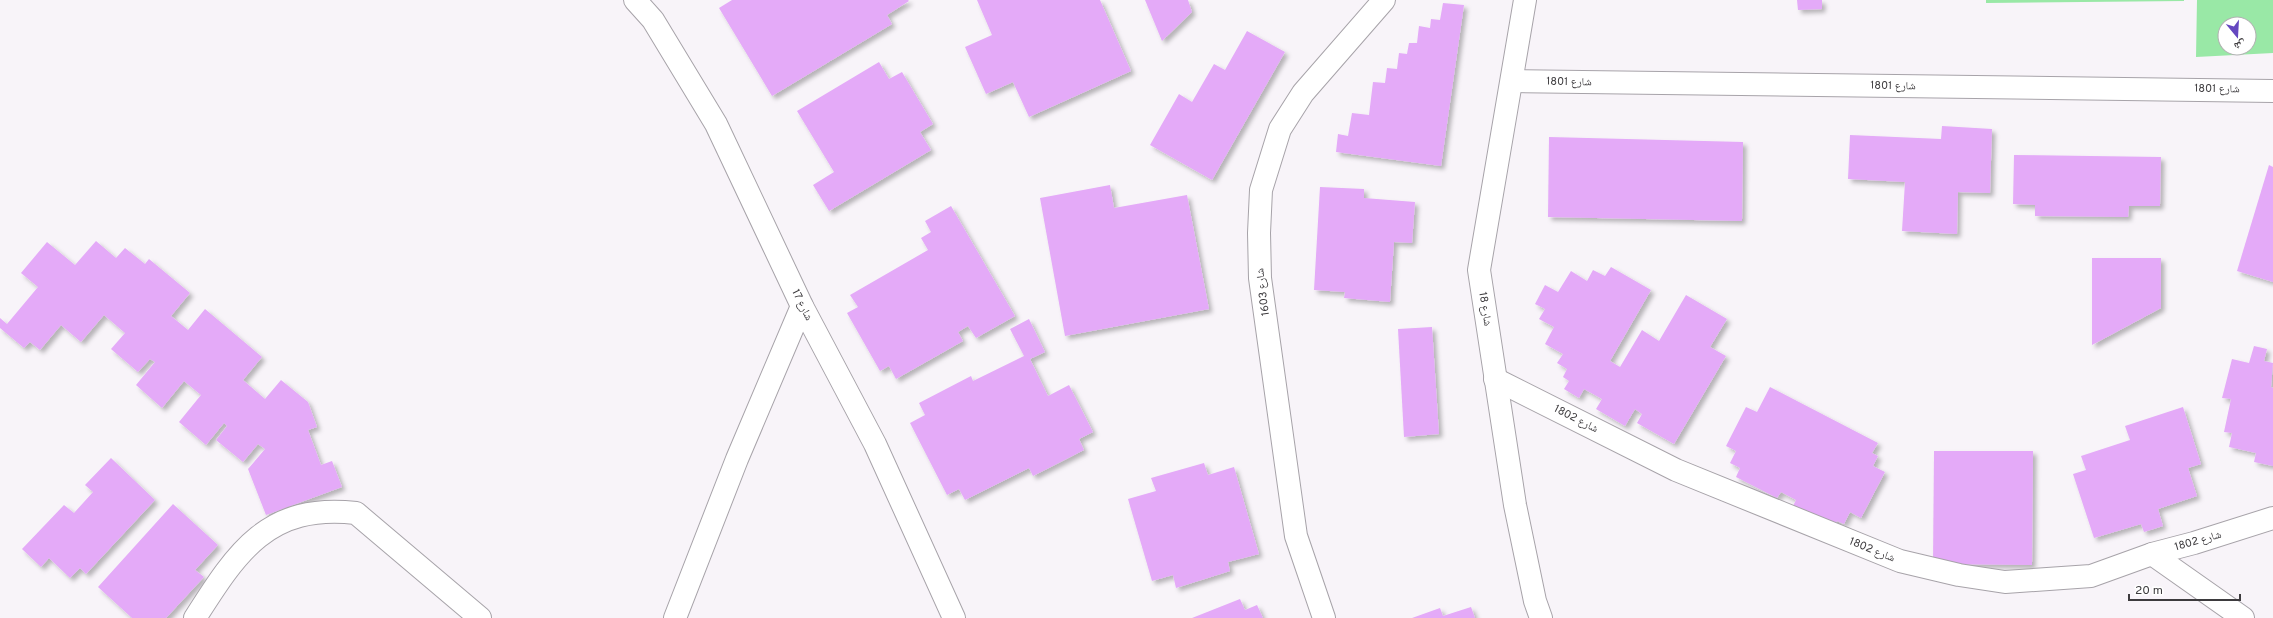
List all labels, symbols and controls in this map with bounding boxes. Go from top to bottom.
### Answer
north arrow [2217,16,2257,56]
text: ش [2232,36,2247,53]
street label: شارع 1801 [1546,75,1592,89]
street label: شارع 1801 [1870,79,1916,93]
street label: شارع 1801 [2194,82,2240,96]
street label: شارع 1603 [1253,267,1273,317]
street label: شارع 17 [788,287,816,323]
street label: شارع 18 [1475,291,1495,327]
street label: شارع 1802 [1551,402,1601,436]
street label: شارع 1802 [2173,528,2223,554]
street label: شارع 1802 [1847,535,1897,565]
scale bar [2129,576,2240,602]
text: 20 m [2135,583,2163,599]

